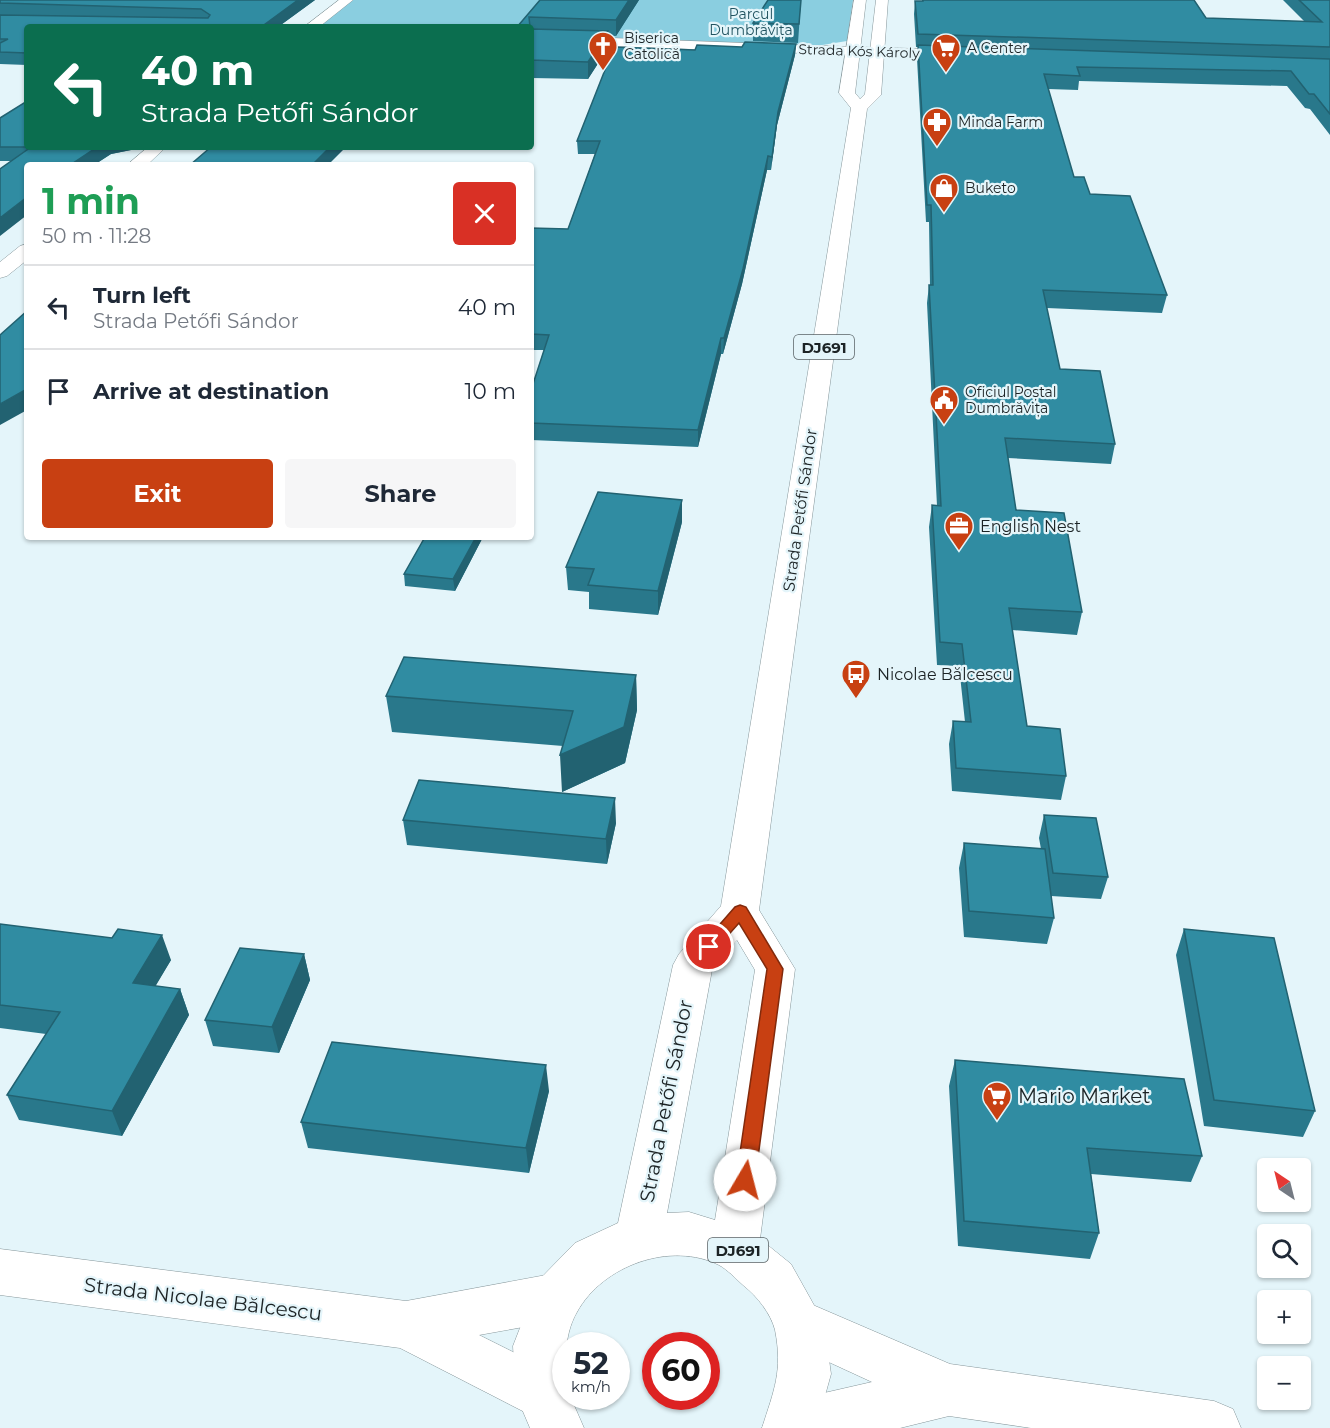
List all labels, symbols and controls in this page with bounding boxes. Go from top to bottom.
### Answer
park label: Parcul Dumbrăvița [709,5,793,40]
place label: Biserica Catolică [624,29,680,63]
church icon: Biserica Catolică [587,30,619,72]
supermarket icon: A Center [930,32,962,74]
place label: A Center [967,39,1028,57]
street label: Strada Kós Károly [798,40,920,62]
text: 40 m [141,44,254,96]
icon: left [42,48,120,126]
text: Strada Petőfi Sándor [141,96,419,129]
pharmacy icon: Minda Farm [921,106,953,148]
place label: Minda Farm [958,113,1043,131]
shop icon: Buketo [928,172,960,214]
text: 1 min [42,179,140,223]
place label: Buketo [965,179,1016,197]
button: close [453,182,516,245]
text: 50 m · 11:28 [42,224,151,248]
text: Turn left [93,282,191,309]
icon: left [42,291,75,324]
text: 40 m [458,294,516,321]
text: Strada Petőfi Sándor [93,309,299,333]
road number: DJ691 [794,335,854,359]
icon: arrive [42,375,75,408]
text: Arrive at destination [93,378,329,405]
text: 10 m [464,378,516,405]
place label: Oficiul Poștal Dumbrăvița [965,383,1057,418]
public building icon: Oficiul Poștal Dumbrăvița [928,384,960,426]
street label: Strada Petőfi Sándor [779,427,821,593]
button: Exit [42,459,273,528]
button: Share [285,459,516,528]
office icon: English Nest [943,510,975,552]
place label: English Nest [980,517,1081,536]
bus stop icon: Nicolae Bălcescu [840,658,872,700]
place label: Nicolae Bălcescu [877,665,1013,684]
pin [683,921,734,972]
icon: arrive [692,930,725,963]
street label: Strada Petőfi Sándor [635,998,697,1204]
supermarket icon: Mario Market [981,1080,1013,1122]
place label: Mario Market [1018,1084,1150,1108]
position arrow [713,1148,777,1212]
north arrow [1257,1158,1311,1212]
map controls [1257,1158,1311,1410]
button: search [1257,1224,1311,1278]
road number: DJ691 [708,1238,768,1262]
street label: Strada Nicolae Bălcescu [83,1272,323,1326]
button: + [1257,1290,1311,1344]
speed limit sign: 60 [642,1332,720,1410]
text: 52 [573,1345,609,1382]
button: − [1257,1356,1311,1410]
text: km/h [571,1377,611,1396]

